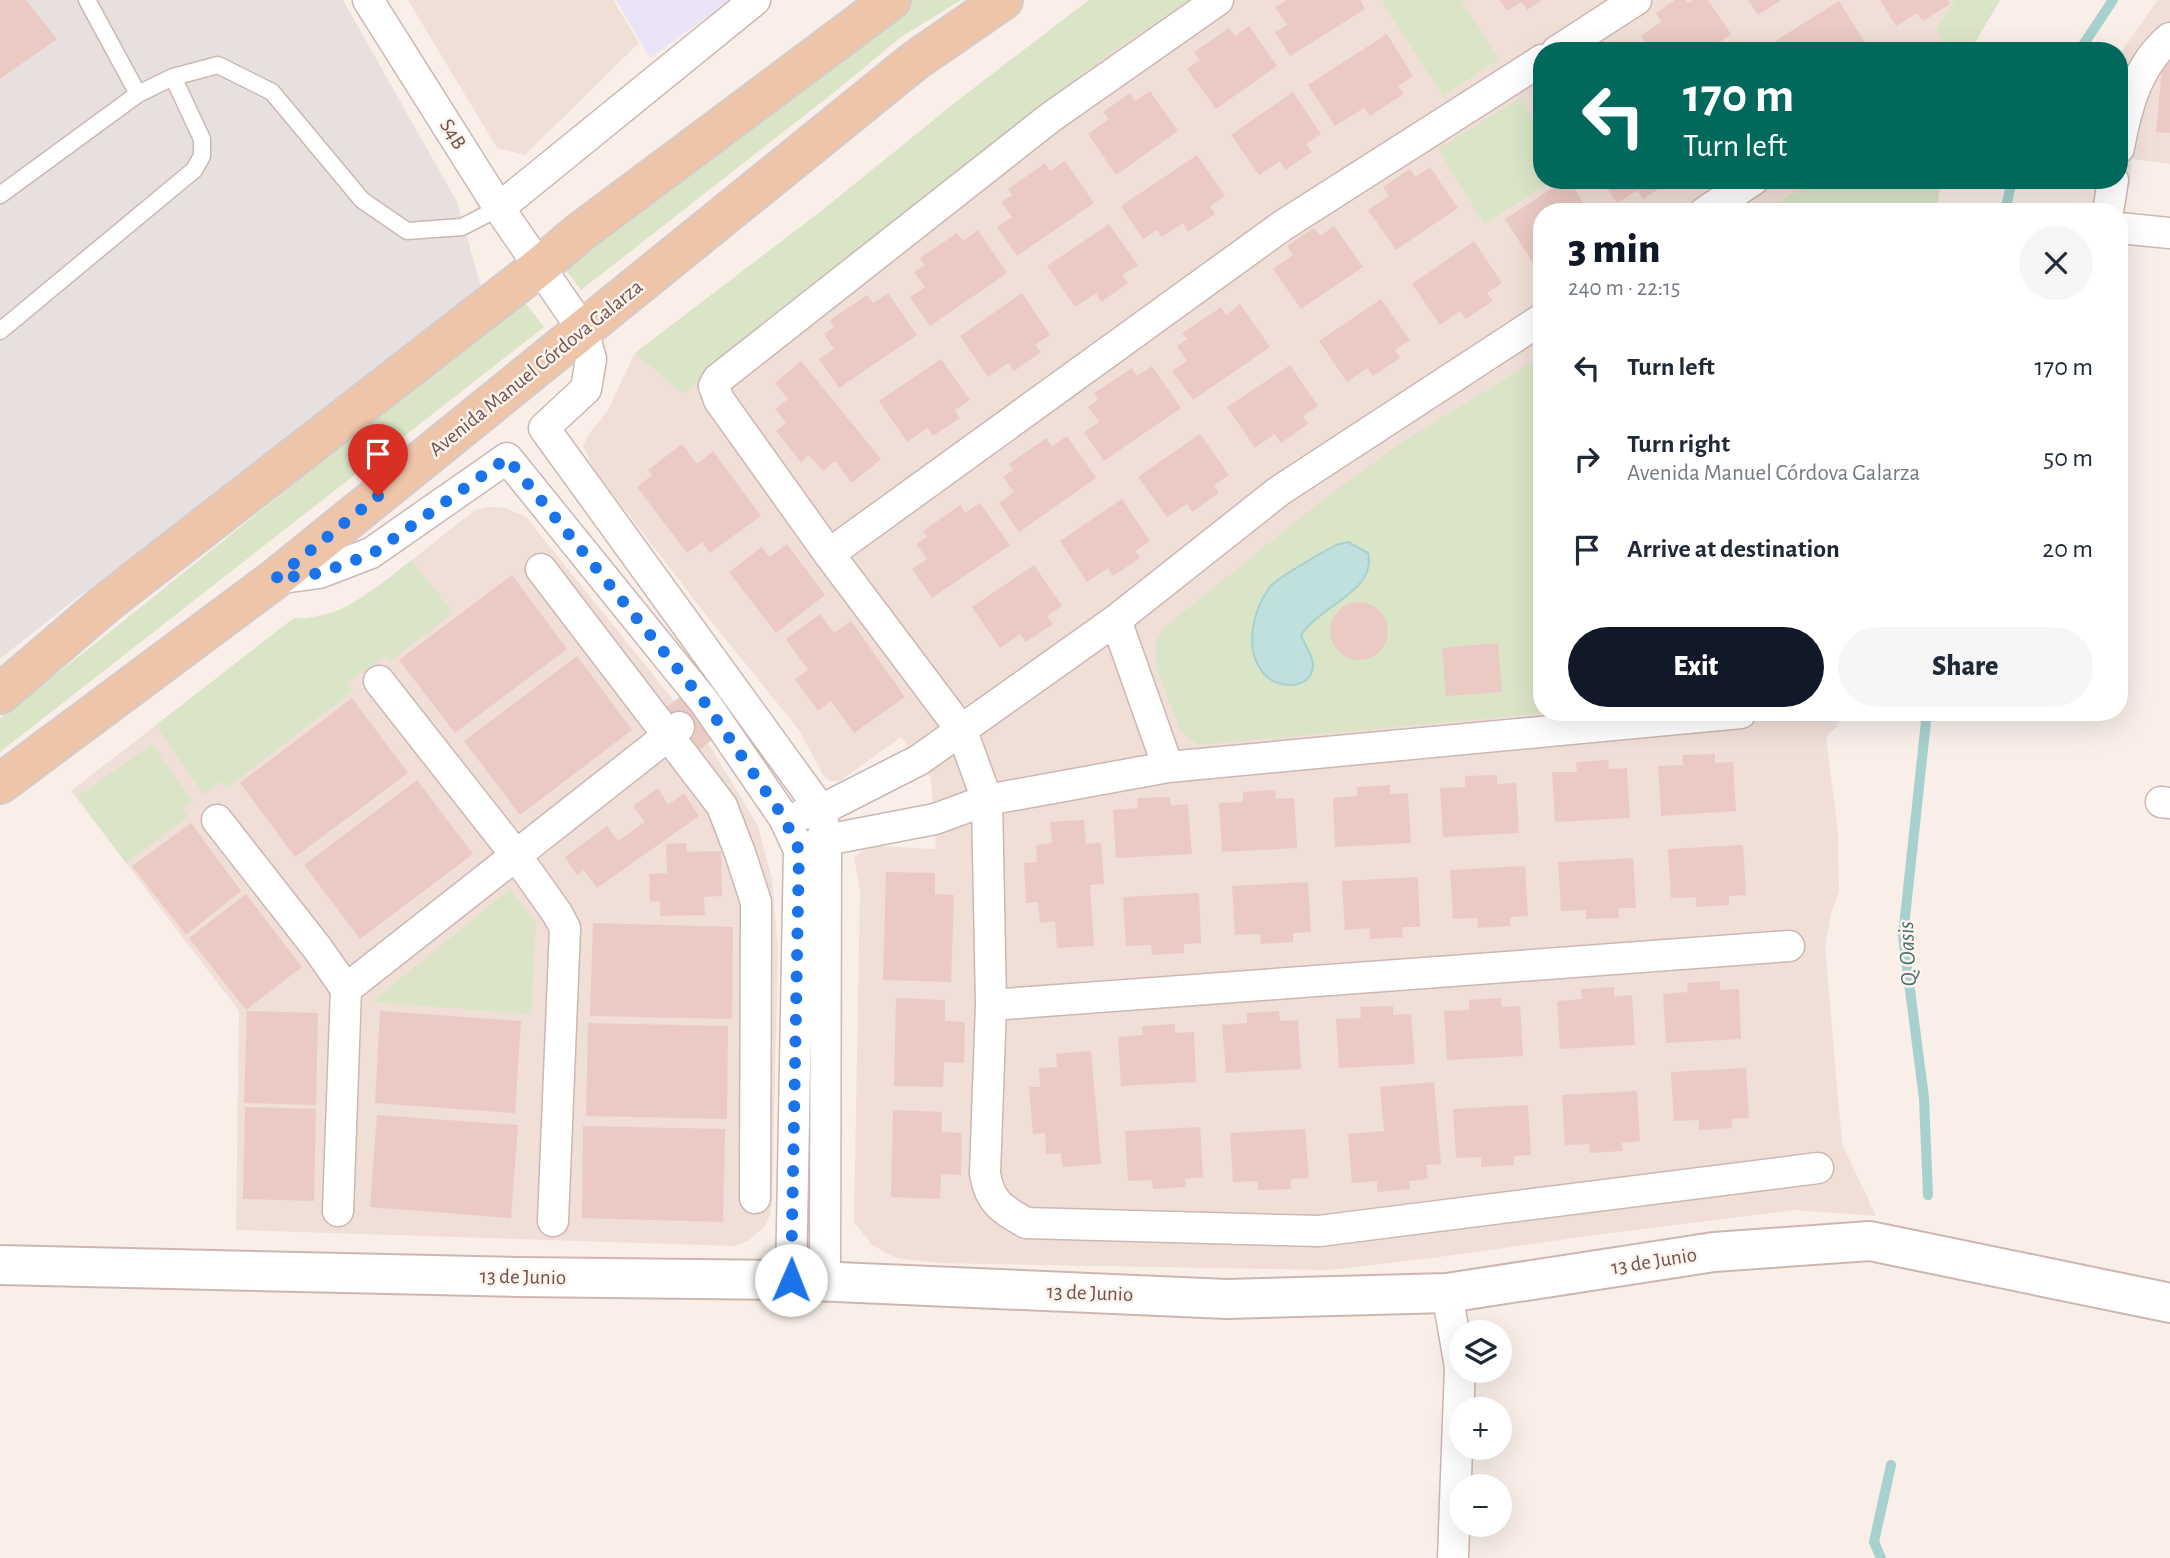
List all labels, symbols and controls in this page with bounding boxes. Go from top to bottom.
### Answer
icon: left [1568,70,1659,161]
text: 170 m [1683,72,1794,121]
street label: S4B [436,115,470,153]
text: Turn left [1683,130,1787,162]
button: close [2019,226,2093,300]
text: 3 min [1568,228,1660,270]
street label: Avenida Manuel Córdova Galarza [425,275,647,460]
text: 240 m · 22:15 [1568,277,1680,300]
icon: left [1568,349,1606,387]
text: Turn left [1627,354,1715,380]
text: 170 m [2034,354,2093,380]
pin [348,424,408,496]
text: Turn right [1627,431,1730,457]
icon: arrive [359,435,397,473]
icon: right [1568,440,1606,478]
text: 50 m [2043,445,2093,471]
text: Avenida Manuel Córdova Galarza [1627,462,1920,485]
icon: arrive [1568,531,1606,569]
text: Arrive at destination [1627,536,1840,562]
text: 20 m [2042,536,2093,562]
button: Exit [1568,627,1824,707]
button: Share [1838,627,2093,707]
water label: Q. Oasis [1895,921,1921,987]
position arrow [754,1243,828,1317]
street label: 13 de Junio [1610,1244,1698,1278]
street label: 13 de Junio [480,1266,566,1288]
street label: 13 de Junio [1046,1281,1134,1305]
map controls [1449,1320,1512,1537]
button: layers [1449,1320,1512,1383]
button: + [1449,1397,1512,1460]
button: − [1449,1474,1512,1537]

